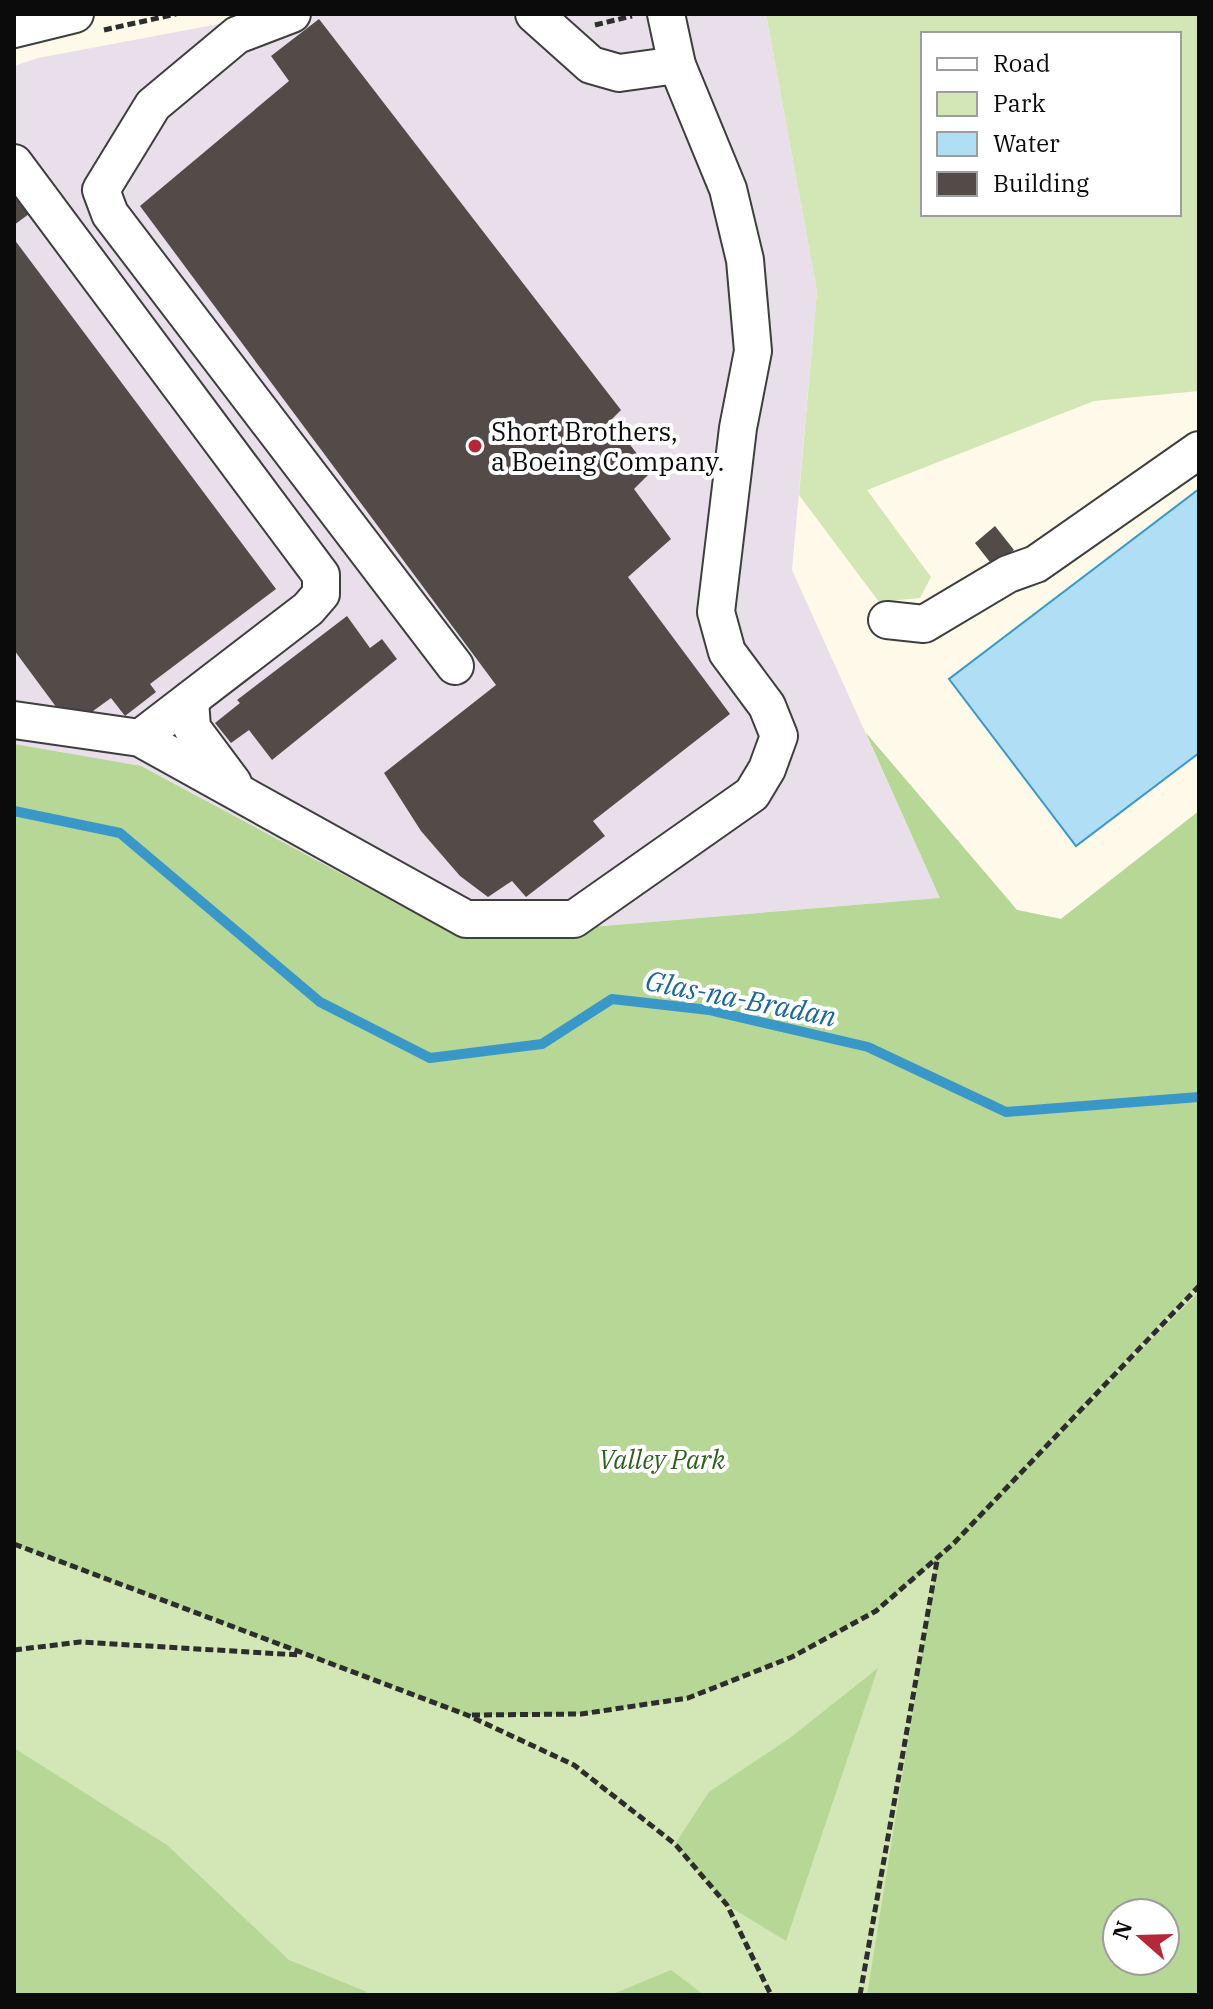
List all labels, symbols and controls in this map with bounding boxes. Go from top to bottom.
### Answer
legend [921,32,1181,216]
text: Road [993,47,1050,79]
text: Park [993,87,1045,119]
text: Water [993,127,1060,159]
text: Building [993,167,1089,199]
place label: Short Brothers, a Boeing Company. [491,414,724,478]
marker: Short Brothers, a Boeing Company. [466,437,484,455]
water label: Glas-na-Bradan [643,961,840,1035]
park label: Valley Park [599,1442,725,1476]
north arrow [1101,1897,1181,1977]
text: N [1105,1917,1138,1943]

